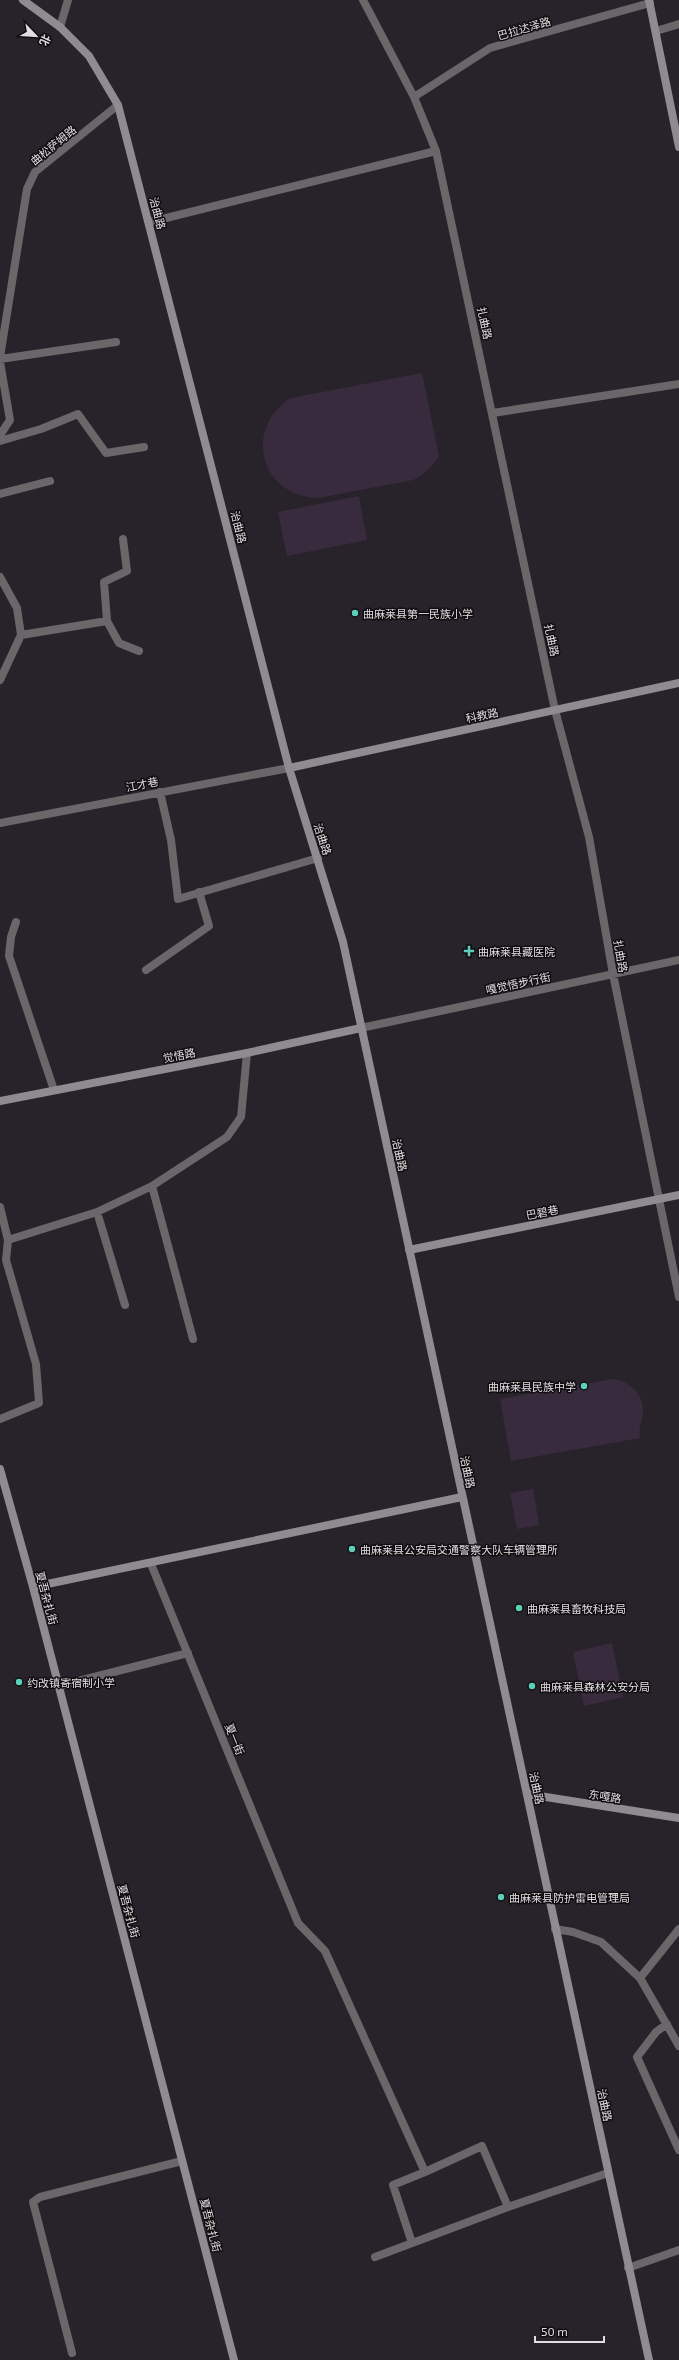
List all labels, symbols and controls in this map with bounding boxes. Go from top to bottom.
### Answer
street label: 巴拉达泽路 [496,14,552,42]
north arrow [16,16,56,56]
text: 北 [37,33,54,48]
street label: 曲松萨姆路 [28,123,78,167]
street label: 治曲路 [147,195,169,231]
street label: 扎曲路 [475,306,495,340]
street label: 治曲路 [229,509,249,545]
place label: 曲麻莱县第一民族小学 [363,607,473,620]
marker: 曲麻莱县第一民族小学 [350,608,360,618]
street label: 扎曲路 [542,623,562,657]
street label: 科教路 [465,705,499,725]
street label: 江才巷 [125,774,159,794]
street label: 治曲路 [312,821,334,857]
street label: 扎曲路 [612,939,630,973]
marker: 曲麻莱县藏医院 [463,945,475,957]
place label: 曲麻莱县藏医院 [478,945,555,958]
street label: 嘎觉悟步行街 [484,970,552,996]
street label: 觉悟路 [162,1045,196,1065]
street label: 治曲路 [390,1138,410,1172]
street label: 巴碧巷 [525,1202,559,1222]
place label: 曲麻莱县民族中学 [488,1380,576,1393]
marker: 曲麻莱县民族中学 [579,1381,589,1391]
street label: 治曲路 [458,1455,478,1489]
place label: 曲麻莱县公安局交通警察大队车辆管理所 [360,1543,558,1556]
marker: 曲麻莱县公安局交通警察大队车辆管理所 [347,1544,357,1554]
street label: 夏吾杂扎街 [34,1570,60,1626]
place label: 曲麻莱县畜牧科技局 [527,1602,626,1615]
marker: 曲麻莱县畜牧科技局 [514,1603,524,1613]
place label: 约改镇寄宿制小学 [27,1676,115,1689]
marker: 约改镇寄宿制小学 [14,1677,24,1687]
place label: 曲麻莱县森林公安分局 [540,1680,650,1693]
marker: 曲麻莱县森林公安分局 [527,1681,537,1691]
street label: 夏一街 [223,1721,247,1757]
street label: 治曲路 [527,1771,547,1805]
street label: 东嘎路 [588,1787,622,1805]
street label: 夏吾杂扎街 [116,1883,142,1939]
place label: 曲麻莱县防护雷电管理局 [509,1891,630,1904]
marker: 曲麻莱县防护雷电管理局 [496,1892,506,1902]
street label: 治曲路 [595,2088,615,2122]
street label: 夏吾杂扎街 [198,2197,224,2253]
scale bar [535,2318,604,2344]
text: 50 m [541,2324,568,2338]

